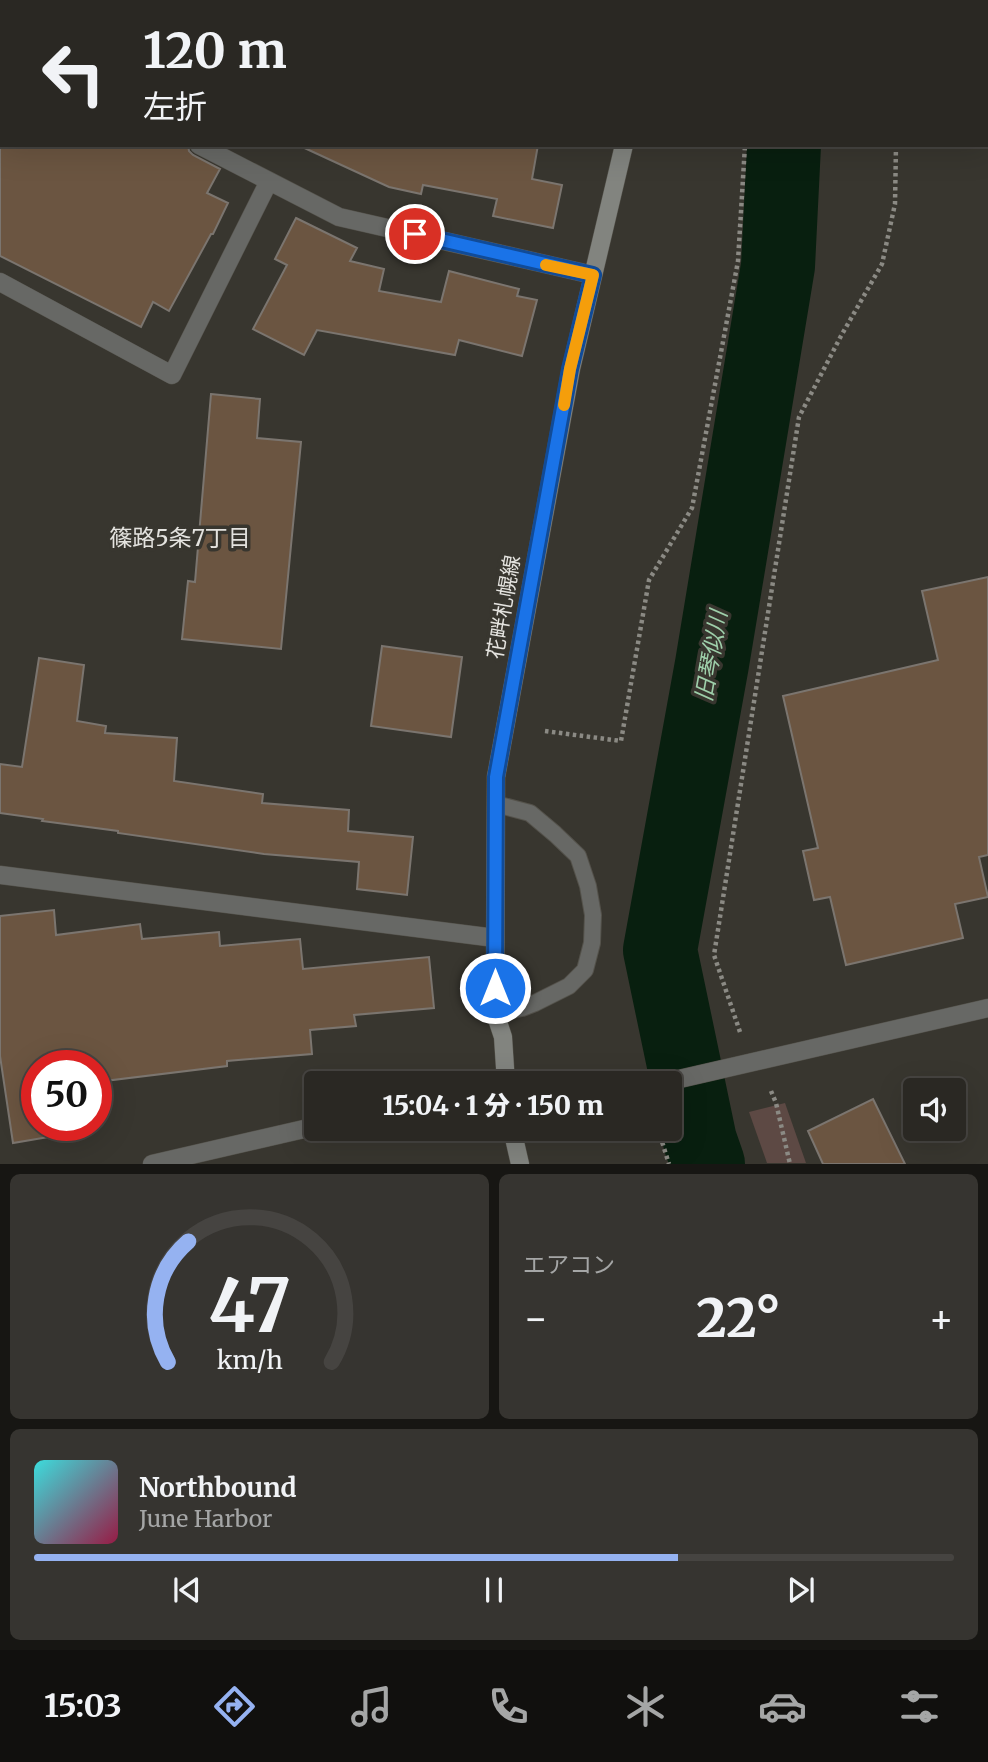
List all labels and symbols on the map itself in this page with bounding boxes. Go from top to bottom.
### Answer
pin [385,204,445,264]
district label: 篠路5条7丁目 [109,523,251,552]
street label: 花畔札幌線 [481,553,526,661]
water label: 旧琴似川 [688,605,733,704]
position arrow [458,951,532,1025]
speed limit sign: 50 [21,1050,112,1141]

